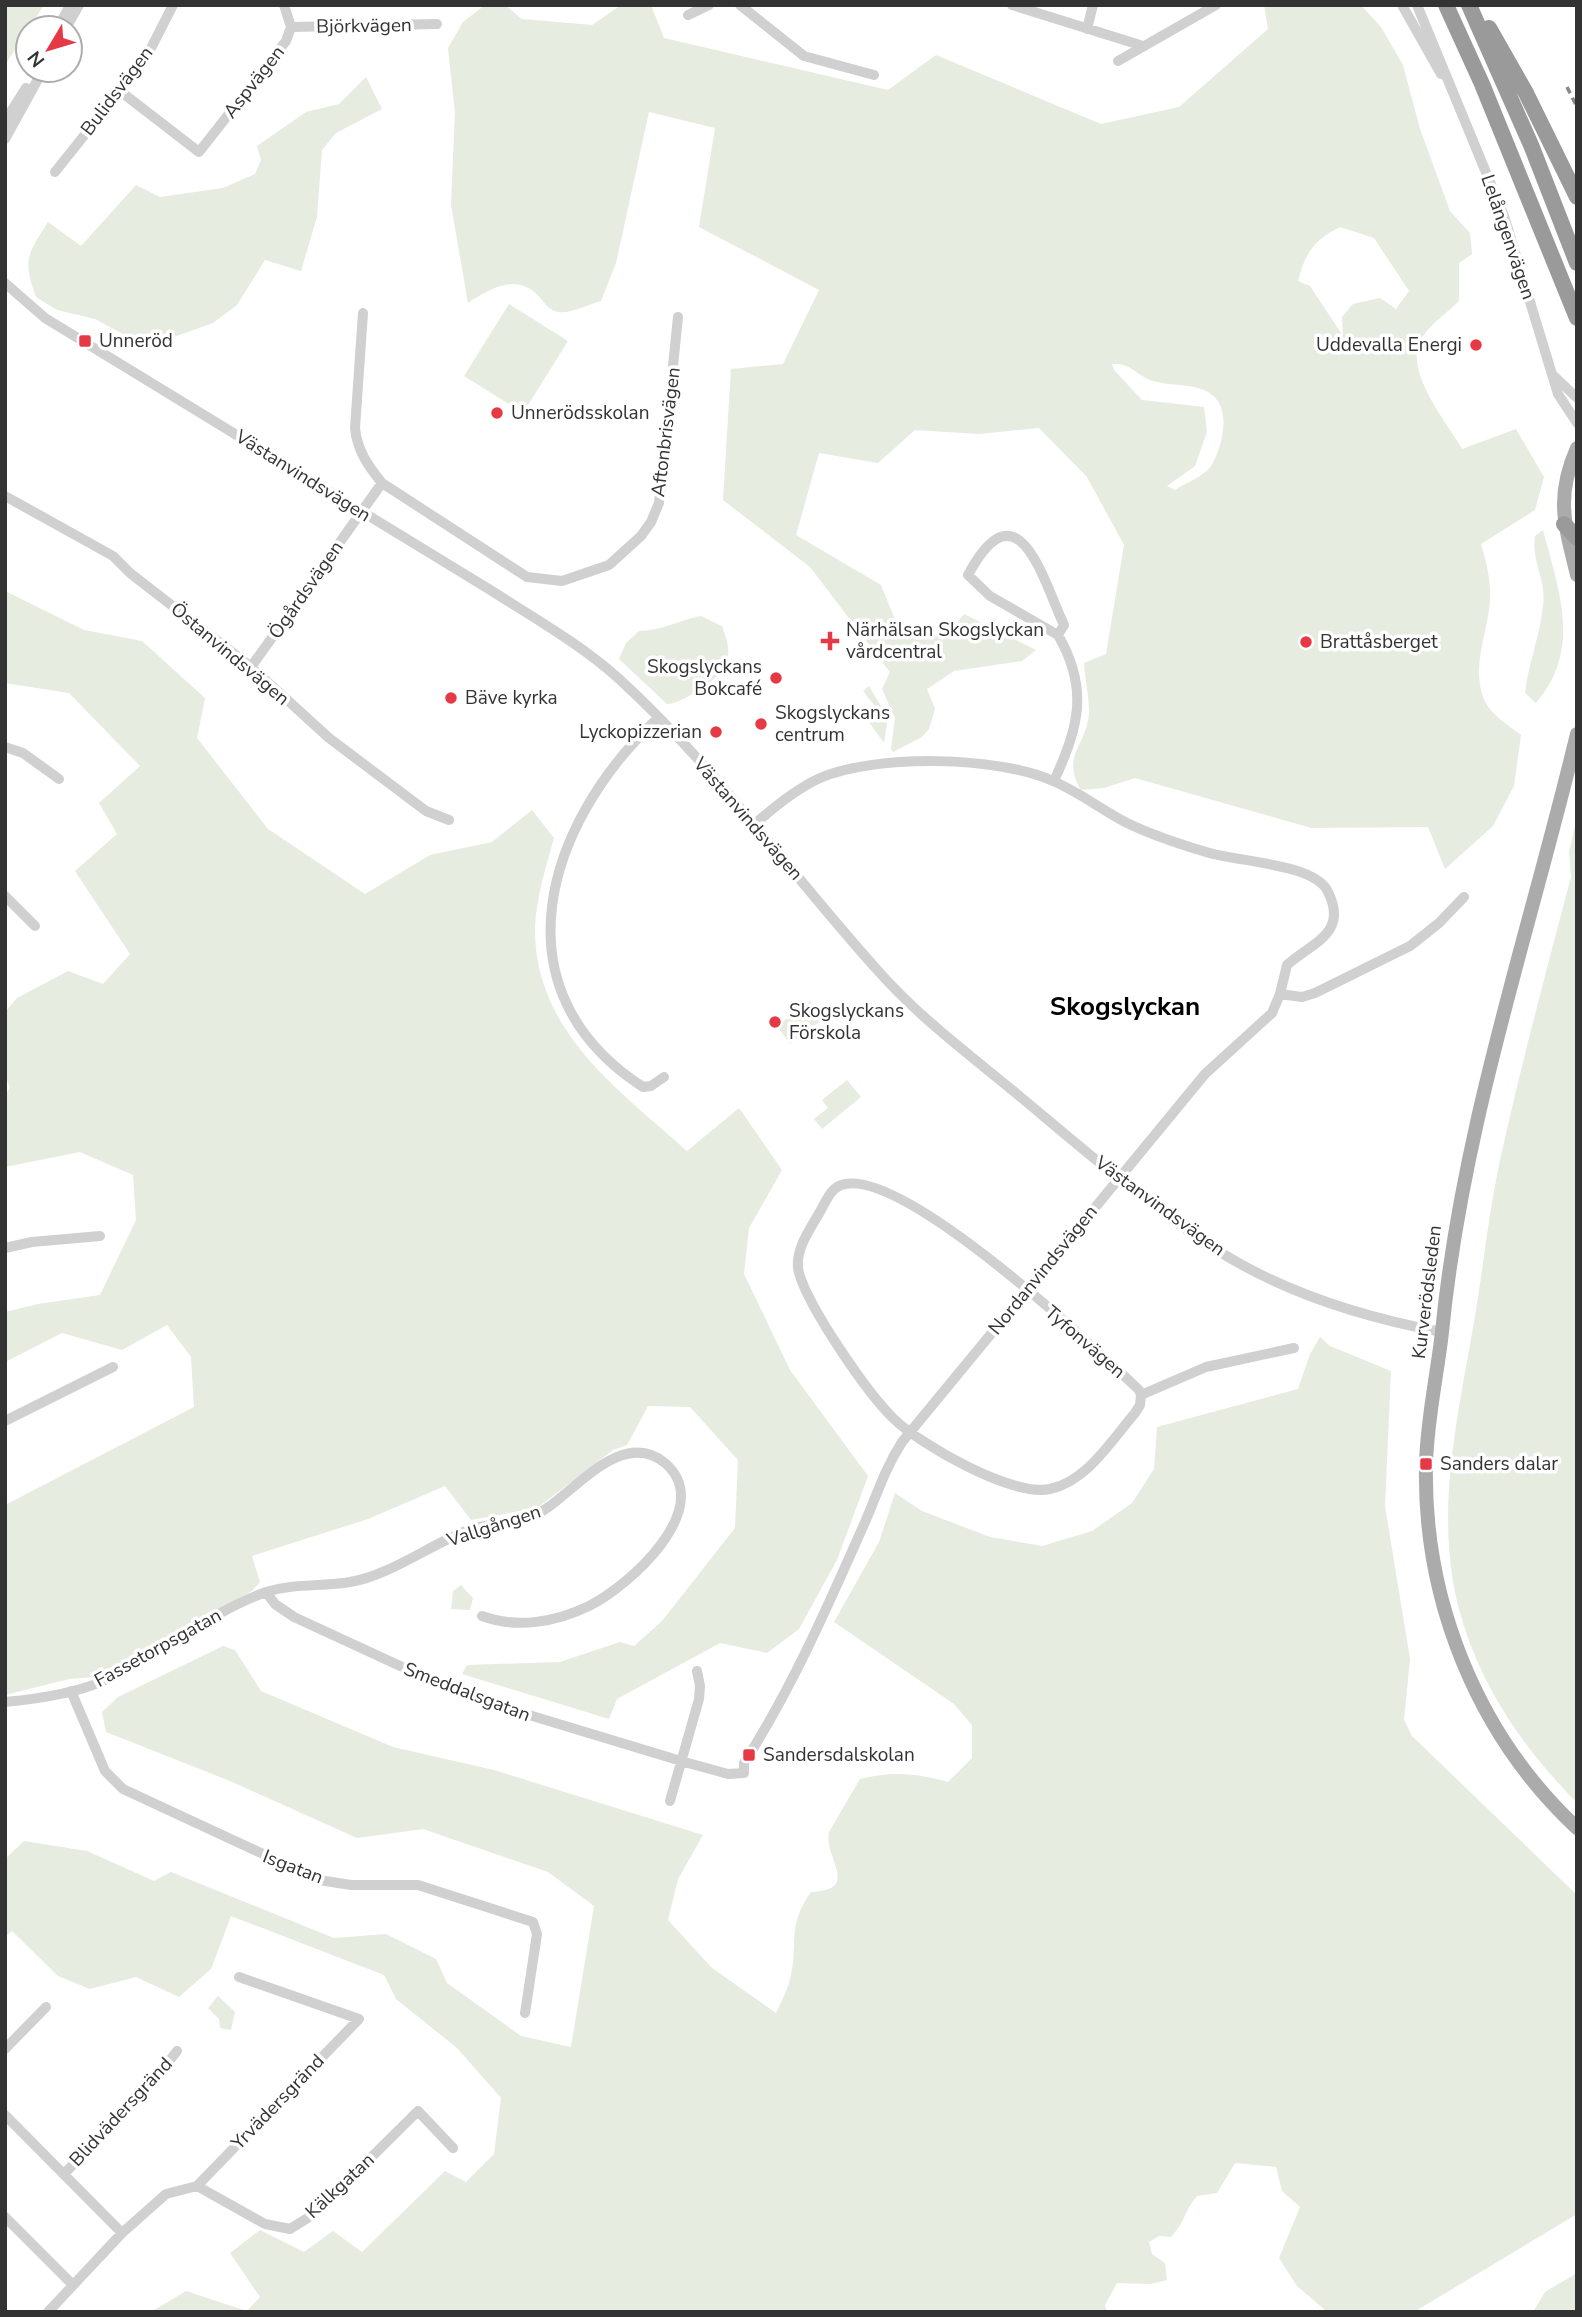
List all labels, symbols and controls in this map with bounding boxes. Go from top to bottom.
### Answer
street label: Björkvägen [316,12,412,40]
north arrow [14,14,84,84]
street label: Aspvägen [217,40,291,124]
street label: Bulidsvägen [75,41,159,141]
text: N [22,45,51,72]
street label: Lelångenvägen [1474,171,1542,303]
place label: Unneröd [99,328,173,354]
place label: Uddevalla Energi [1316,332,1462,358]
marker: Unneröd [77,333,93,349]
marker: Uddevalla Energi [1468,337,1484,353]
street label: Aftonbrisvägen [645,366,687,498]
place label: Unnerödsskolan [511,400,649,426]
marker: Unnerödsskolan [489,405,505,421]
street label: Västanvindsvägen [229,423,376,528]
street label: Ögårdsvägen [263,536,349,644]
street label: Östanvindsvägen [165,597,295,711]
place label: Närhälsan Skogslyckan vårdcentral [846,617,1044,665]
place label: Brattåsberget [1320,629,1438,655]
marker: Närhälsan Skogslyckan vårdcentral [820,631,840,651]
marker: Brattåsberget [1298,634,1314,650]
place label: Skogslyckans Bokcafé [647,654,762,702]
marker: Skogslyckans Bokcafé [768,670,784,686]
place label: Bäve kyrka [465,685,558,711]
marker: Bäve kyrka [443,690,459,706]
place label: Skogslyckans centrum [775,700,890,748]
marker: Skogslyckans centrum [753,716,769,732]
place label: Lyckopizzerian [579,719,702,745]
marker: Lyckopizzerian [708,724,724,740]
street label: Västanvindsvägen [687,751,809,886]
district label: Skogslyckan [1050,989,1200,1024]
place label: Skogslyckans Förskola [789,998,904,1046]
marker: Skogslyckans Förskola [767,1014,783,1030]
street label: Västanvindsvägen [1089,1149,1230,1262]
street label: Nordanvindsvägen [983,1200,1103,1340]
street label: Kurverödsleden [1406,1224,1448,1360]
street label: Tyfonvägen [1039,1300,1131,1384]
place label: Sanders dalar [1440,1451,1558,1477]
marker: Sanders dalar [1418,1456,1434,1472]
street label: Vallgången [443,1499,544,1554]
street label: Fassetorpsgatan [90,1602,226,1694]
street label: Smeddalsgatan [400,1656,534,1728]
place label: Sandersdalskolan [763,1742,915,1768]
marker: Sandersdalskolan [741,1747,757,1763]
street label: Isgatan [259,1844,327,1890]
street label: Yrvädersgränd [225,2048,330,2156]
street label: Blidvädersgränd [64,2052,178,2172]
street label: Kälkgatan [300,2147,380,2225]

